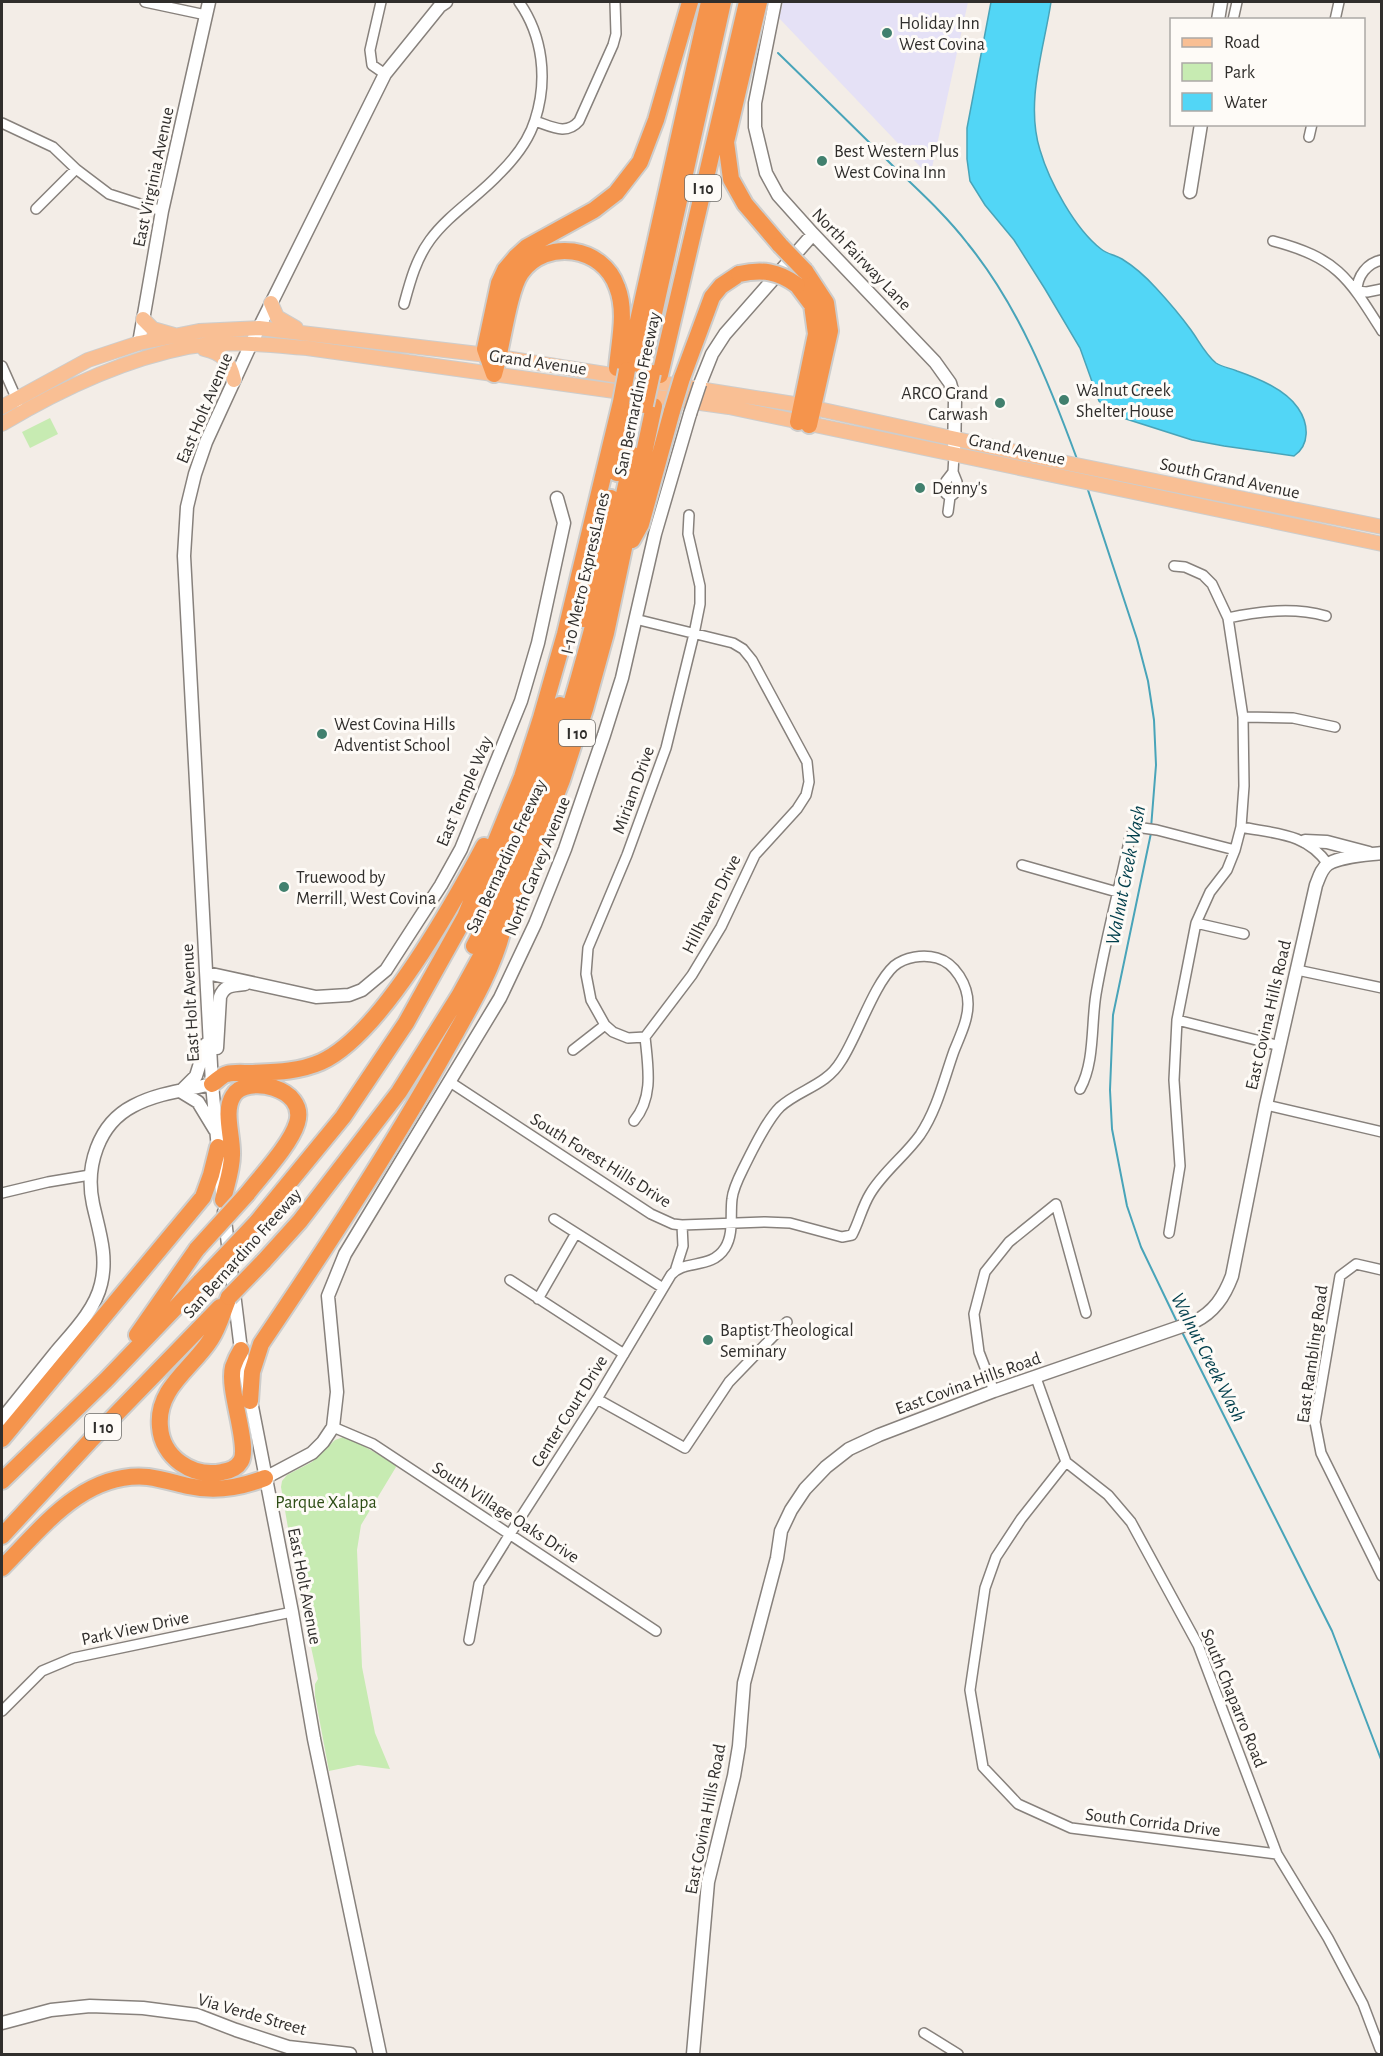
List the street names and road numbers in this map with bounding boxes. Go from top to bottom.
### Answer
street label: East Virginia Avenue [130,105,178,249]
road number: I 10 [685,175,721,201]
street label: North Fairway Lane [808,205,914,314]
street label: San Bernardino Freeway [612,310,664,478]
street label: Grand Avenue [488,347,588,379]
street label: East Holt Avenue [174,350,236,466]
street label: Grand Avenue [967,431,1067,469]
street label: South Grand Avenue [1158,455,1301,503]
street label: I-10 Metro ExpressLanes [559,490,613,656]
road number: I 10 [559,720,595,746]
street label: East Temple Way [434,733,496,849]
street label: Miriam Drive [610,744,658,836]
street label: San Bernardino Freeway [463,777,551,936]
street label: North Garvey Avenue [502,794,574,938]
street label: Hillhaven Drive [679,852,745,957]
street label: East Covina Hills Road [1243,939,1295,1092]
street label: East Holt Avenue [179,943,203,1063]
street label: South Forest Hills Drive [527,1110,674,1211]
street label: San Bernardino Freeway [180,1185,306,1322]
street label: East Rambling Road [1294,1284,1332,1424]
street label: East Covina Hills Road [893,1349,1043,1419]
street label: Center Court Drive [528,1352,611,1471]
road number: I 10 [85,1414,121,1440]
street label: South Village Oaks Drive [429,1459,582,1567]
street label: East Holt Avenue [284,1526,324,1646]
street label: Park View Drive [80,1609,191,1649]
street label: South Chaparro Road [1197,1626,1269,1770]
street label: East Covina Hills Road [683,1742,729,1896]
street label: South Corrida Drive [1084,1806,1221,1840]
street label: Via Verde Street [195,1991,308,2039]

